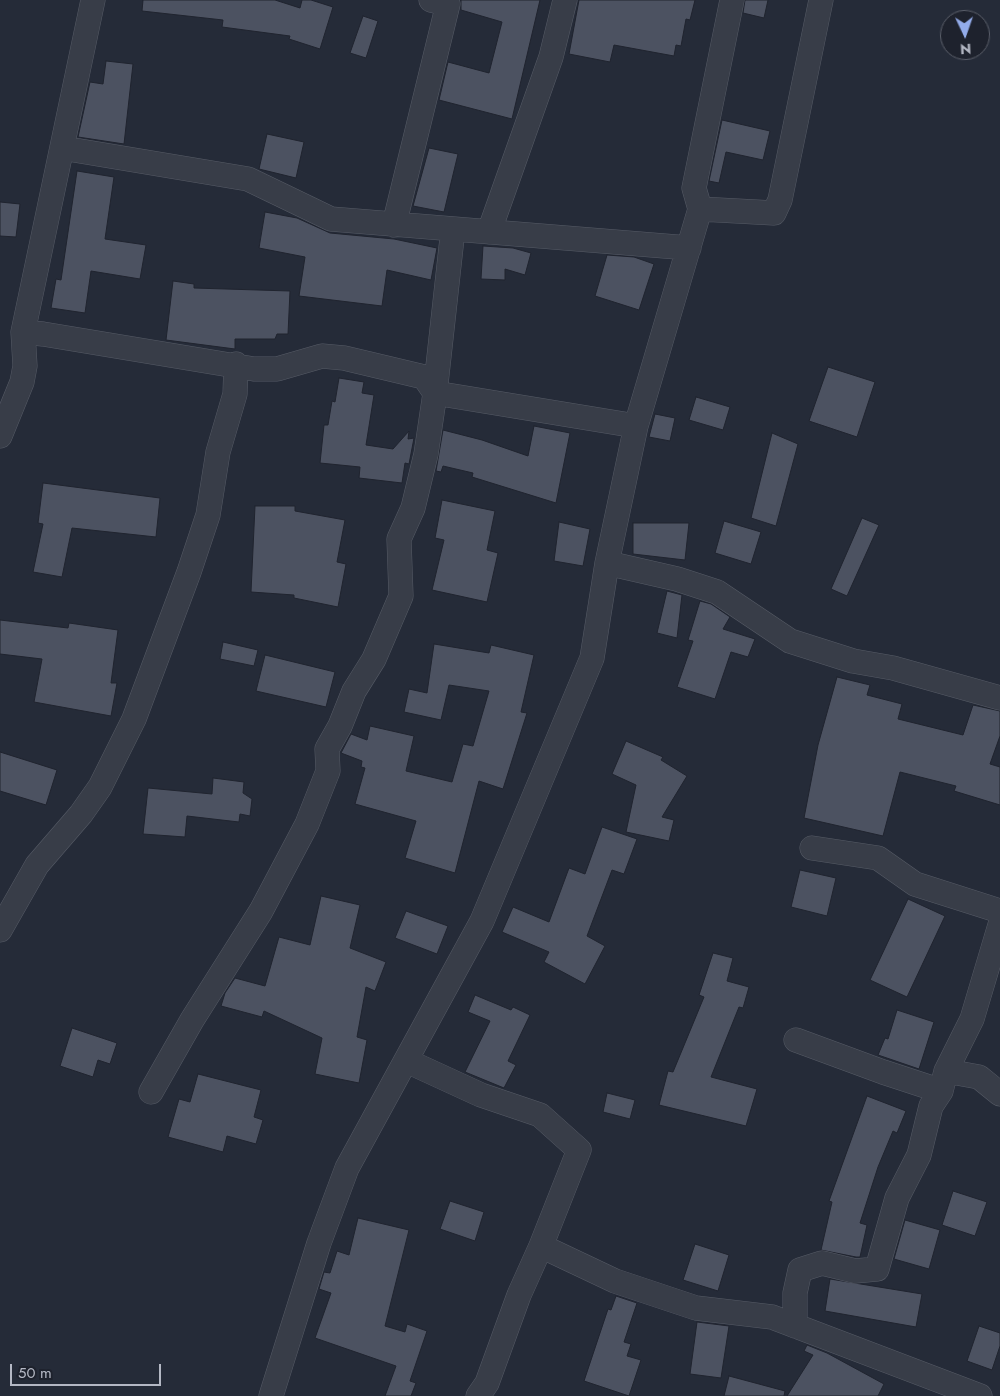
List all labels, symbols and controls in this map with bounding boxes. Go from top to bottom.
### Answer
north arrow [940,10,990,60]
text: N [960,39,972,59]
scale bar [12,1354,164,1386]
text: 50 m [18,1362,52,1384]

